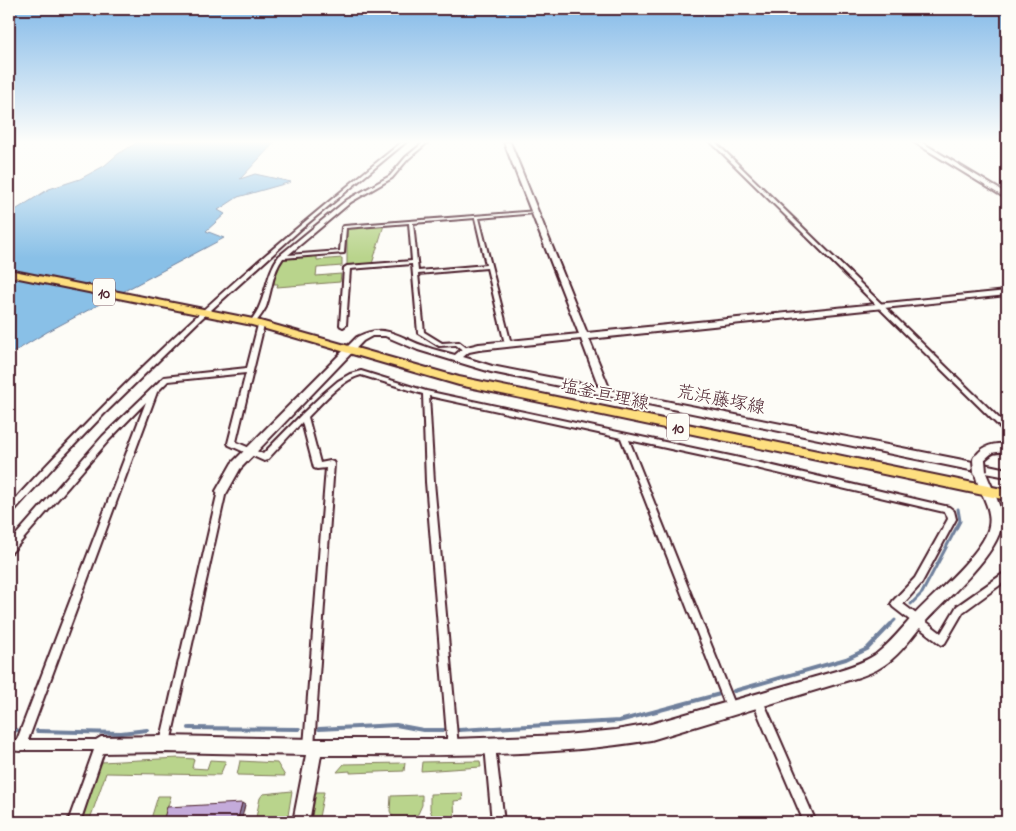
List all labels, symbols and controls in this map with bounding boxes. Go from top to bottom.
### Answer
road number: 10 [93,278,115,306]
street label: 塩釜亘理線 [558,374,651,418]
street label: 荒浜藤塚線 [674,380,767,422]
road number: 10 [667,414,689,441]

